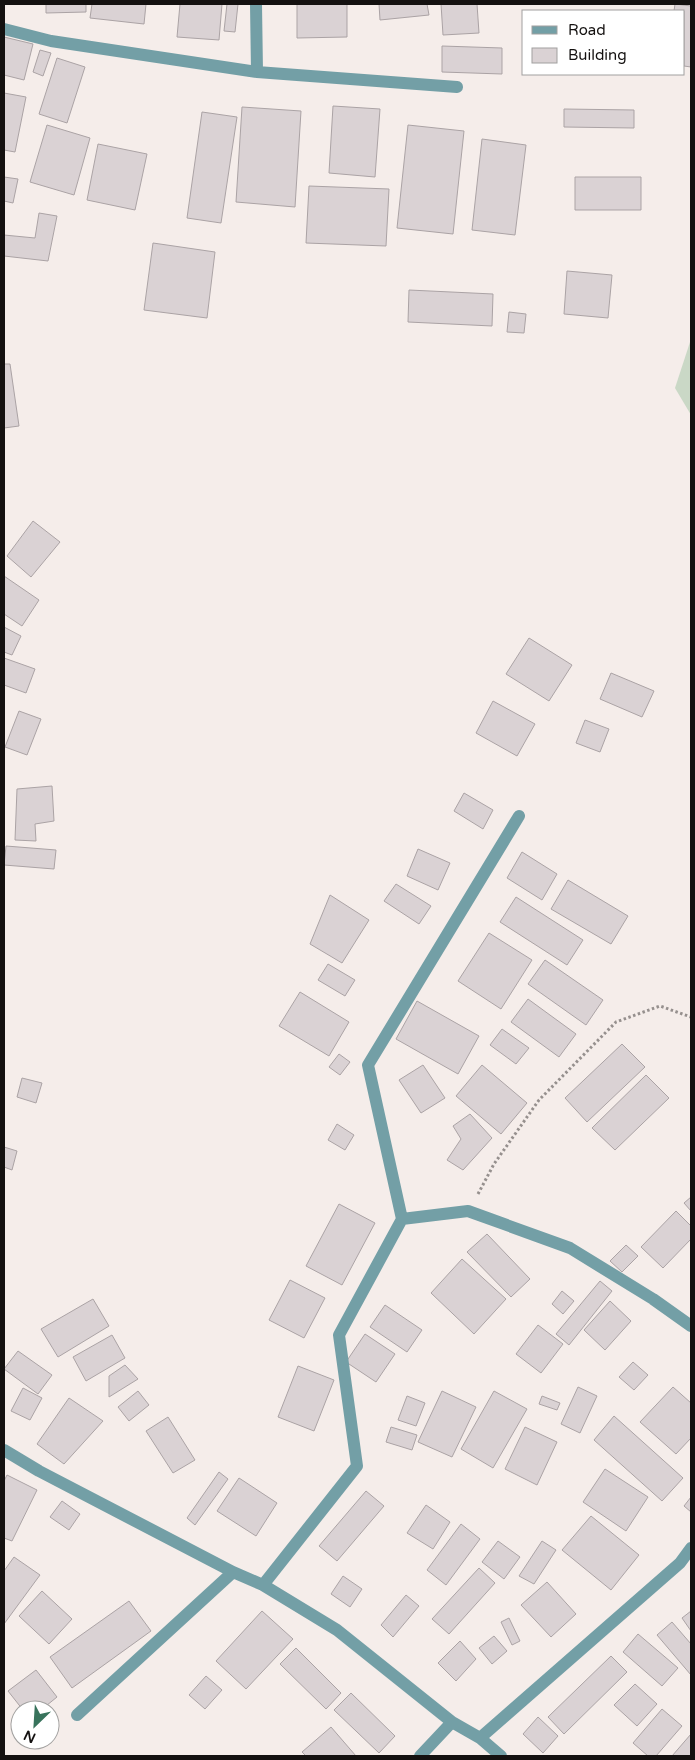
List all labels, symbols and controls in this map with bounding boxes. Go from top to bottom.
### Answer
legend [522,10,685,75]
text: Road [568,21,606,39]
text: Building [568,46,627,64]
north arrow [10,1700,60,1750]
text: N [21,1726,38,1746]

